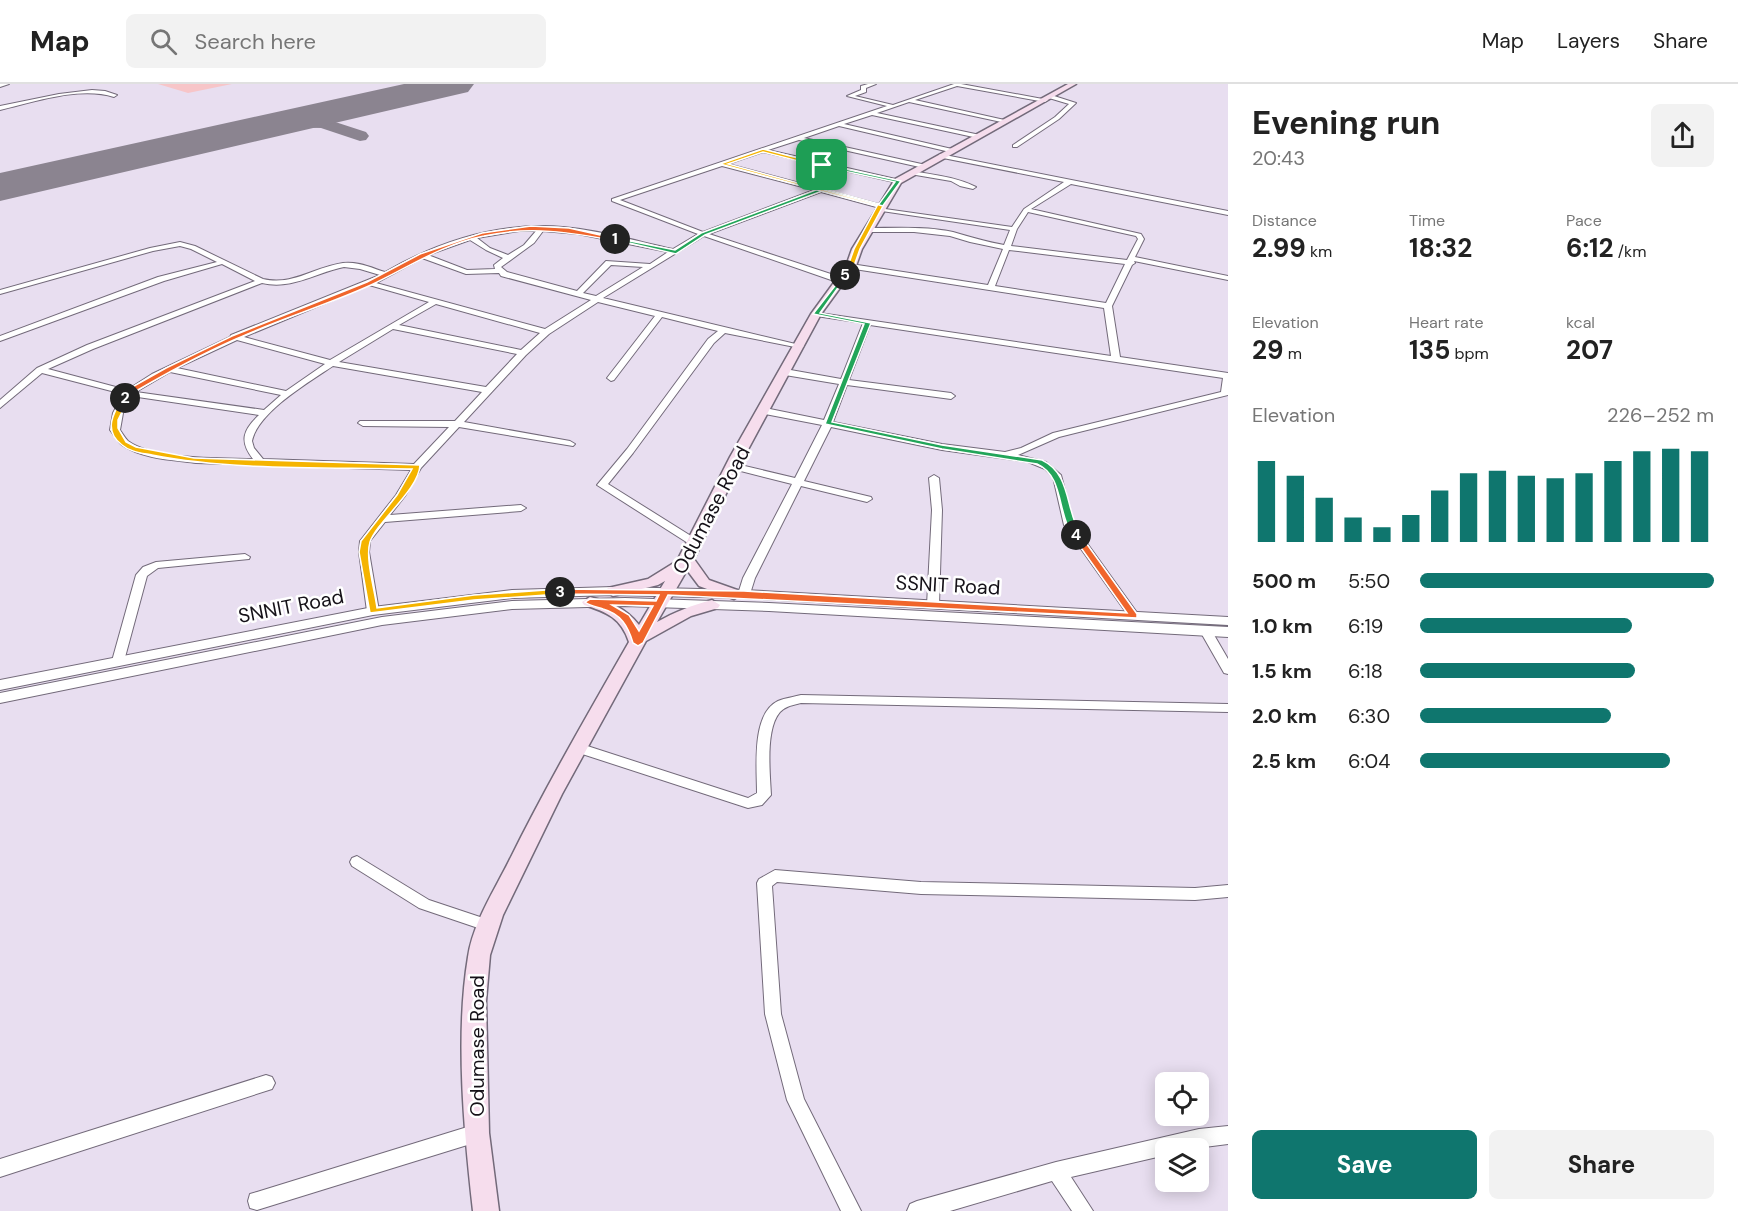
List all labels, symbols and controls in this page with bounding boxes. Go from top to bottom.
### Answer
search box [126,14,546,68]
text: Map [30,23,90,60]
icon: search [147,25,180,58]
text: Search here [195,27,316,56]
text: Map [1482,27,1524,55]
text: Layers [1557,27,1620,55]
text: Share [1653,27,1708,55]
text: Evening run [1252,101,1440,144]
button: share [1651,104,1714,167]
pin [796,139,847,190]
text: 20:43 [1252,145,1305,171]
icon: arrive [805,148,838,181]
text: Distance [1252,210,1317,231]
text: Time [1409,210,1445,231]
text: Pace [1566,210,1602,231]
pin: 1 [600,224,630,254]
text: 1 [612,228,618,249]
text: 2.99 [1252,231,1306,265]
text: 18:32 [1409,231,1472,265]
text: 6:12 [1566,231,1614,265]
text: km [1306,241,1332,262]
text: /km [1614,241,1646,262]
pin: 5 [830,260,860,290]
text: 5 [840,264,850,285]
text: Elevation [1252,312,1319,333]
text: Heart rate [1409,312,1484,333]
text: kcal [1566,312,1595,333]
text: 29 [1252,333,1283,367]
text: 135 [1409,333,1450,367]
text: 207 [1566,333,1613,367]
text: m [1283,343,1302,364]
text: bpm [1450,343,1489,364]
pin: 2 [110,383,140,413]
text: 2 [120,387,130,408]
text: Elevation [1252,402,1335,428]
text: 226–252 m [1607,402,1714,428]
street label: Odumase Road [666,441,756,579]
pin: 4 [1061,520,1091,550]
text: 4 [1071,524,1081,545]
text: 500 m [1252,568,1316,594]
text: 5:50 [1348,568,1390,594]
street label: SSNIT Road [895,569,1001,601]
pin: 3 [545,577,575,607]
text: 3 [555,581,565,602]
street label: SNNIT Road [236,583,346,629]
text: 1.0 km [1252,613,1313,639]
text: 6:19 [1348,613,1383,639]
text: 1.5 km [1252,658,1312,684]
text: 6:18 [1348,658,1383,684]
text: 2.0 km [1252,703,1317,729]
text: 6:30 [1348,703,1390,729]
text: 2.5 km [1252,748,1316,774]
text: 6:04 [1348,748,1390,774]
street label: Odumase Road [464,975,490,1117]
map controls [1155,1072,1209,1192]
button: locate [1155,1072,1209,1126]
button: Save [1252,1130,1477,1199]
button: Share [1489,1130,1714,1199]
button: layers [1155,1138,1209,1192]

